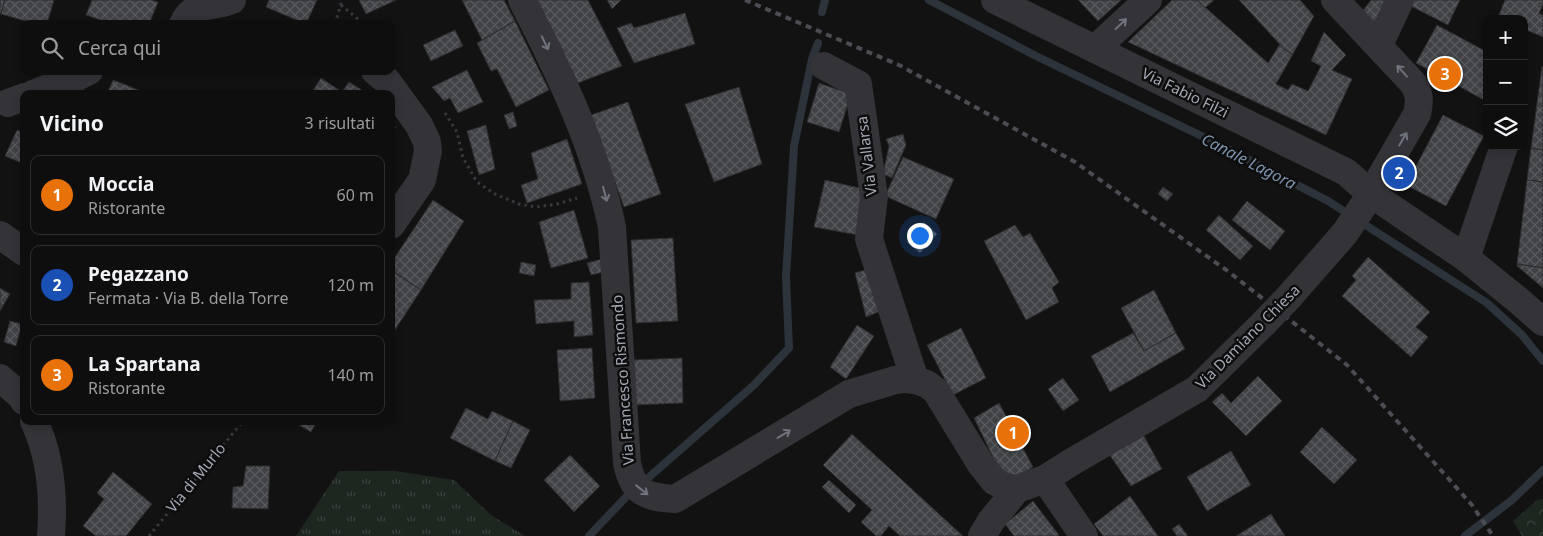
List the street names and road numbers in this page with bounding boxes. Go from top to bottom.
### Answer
street label: Via Fabio Filzi [1139,63,1232,122]
street label: Via Vallarsa [851,115,881,197]
street label: Via Damiano Chiesa [1191,280,1304,393]
street label: Via Francesco Rismondo [606,294,638,466]
street label: Via di Murlo [161,438,229,516]

